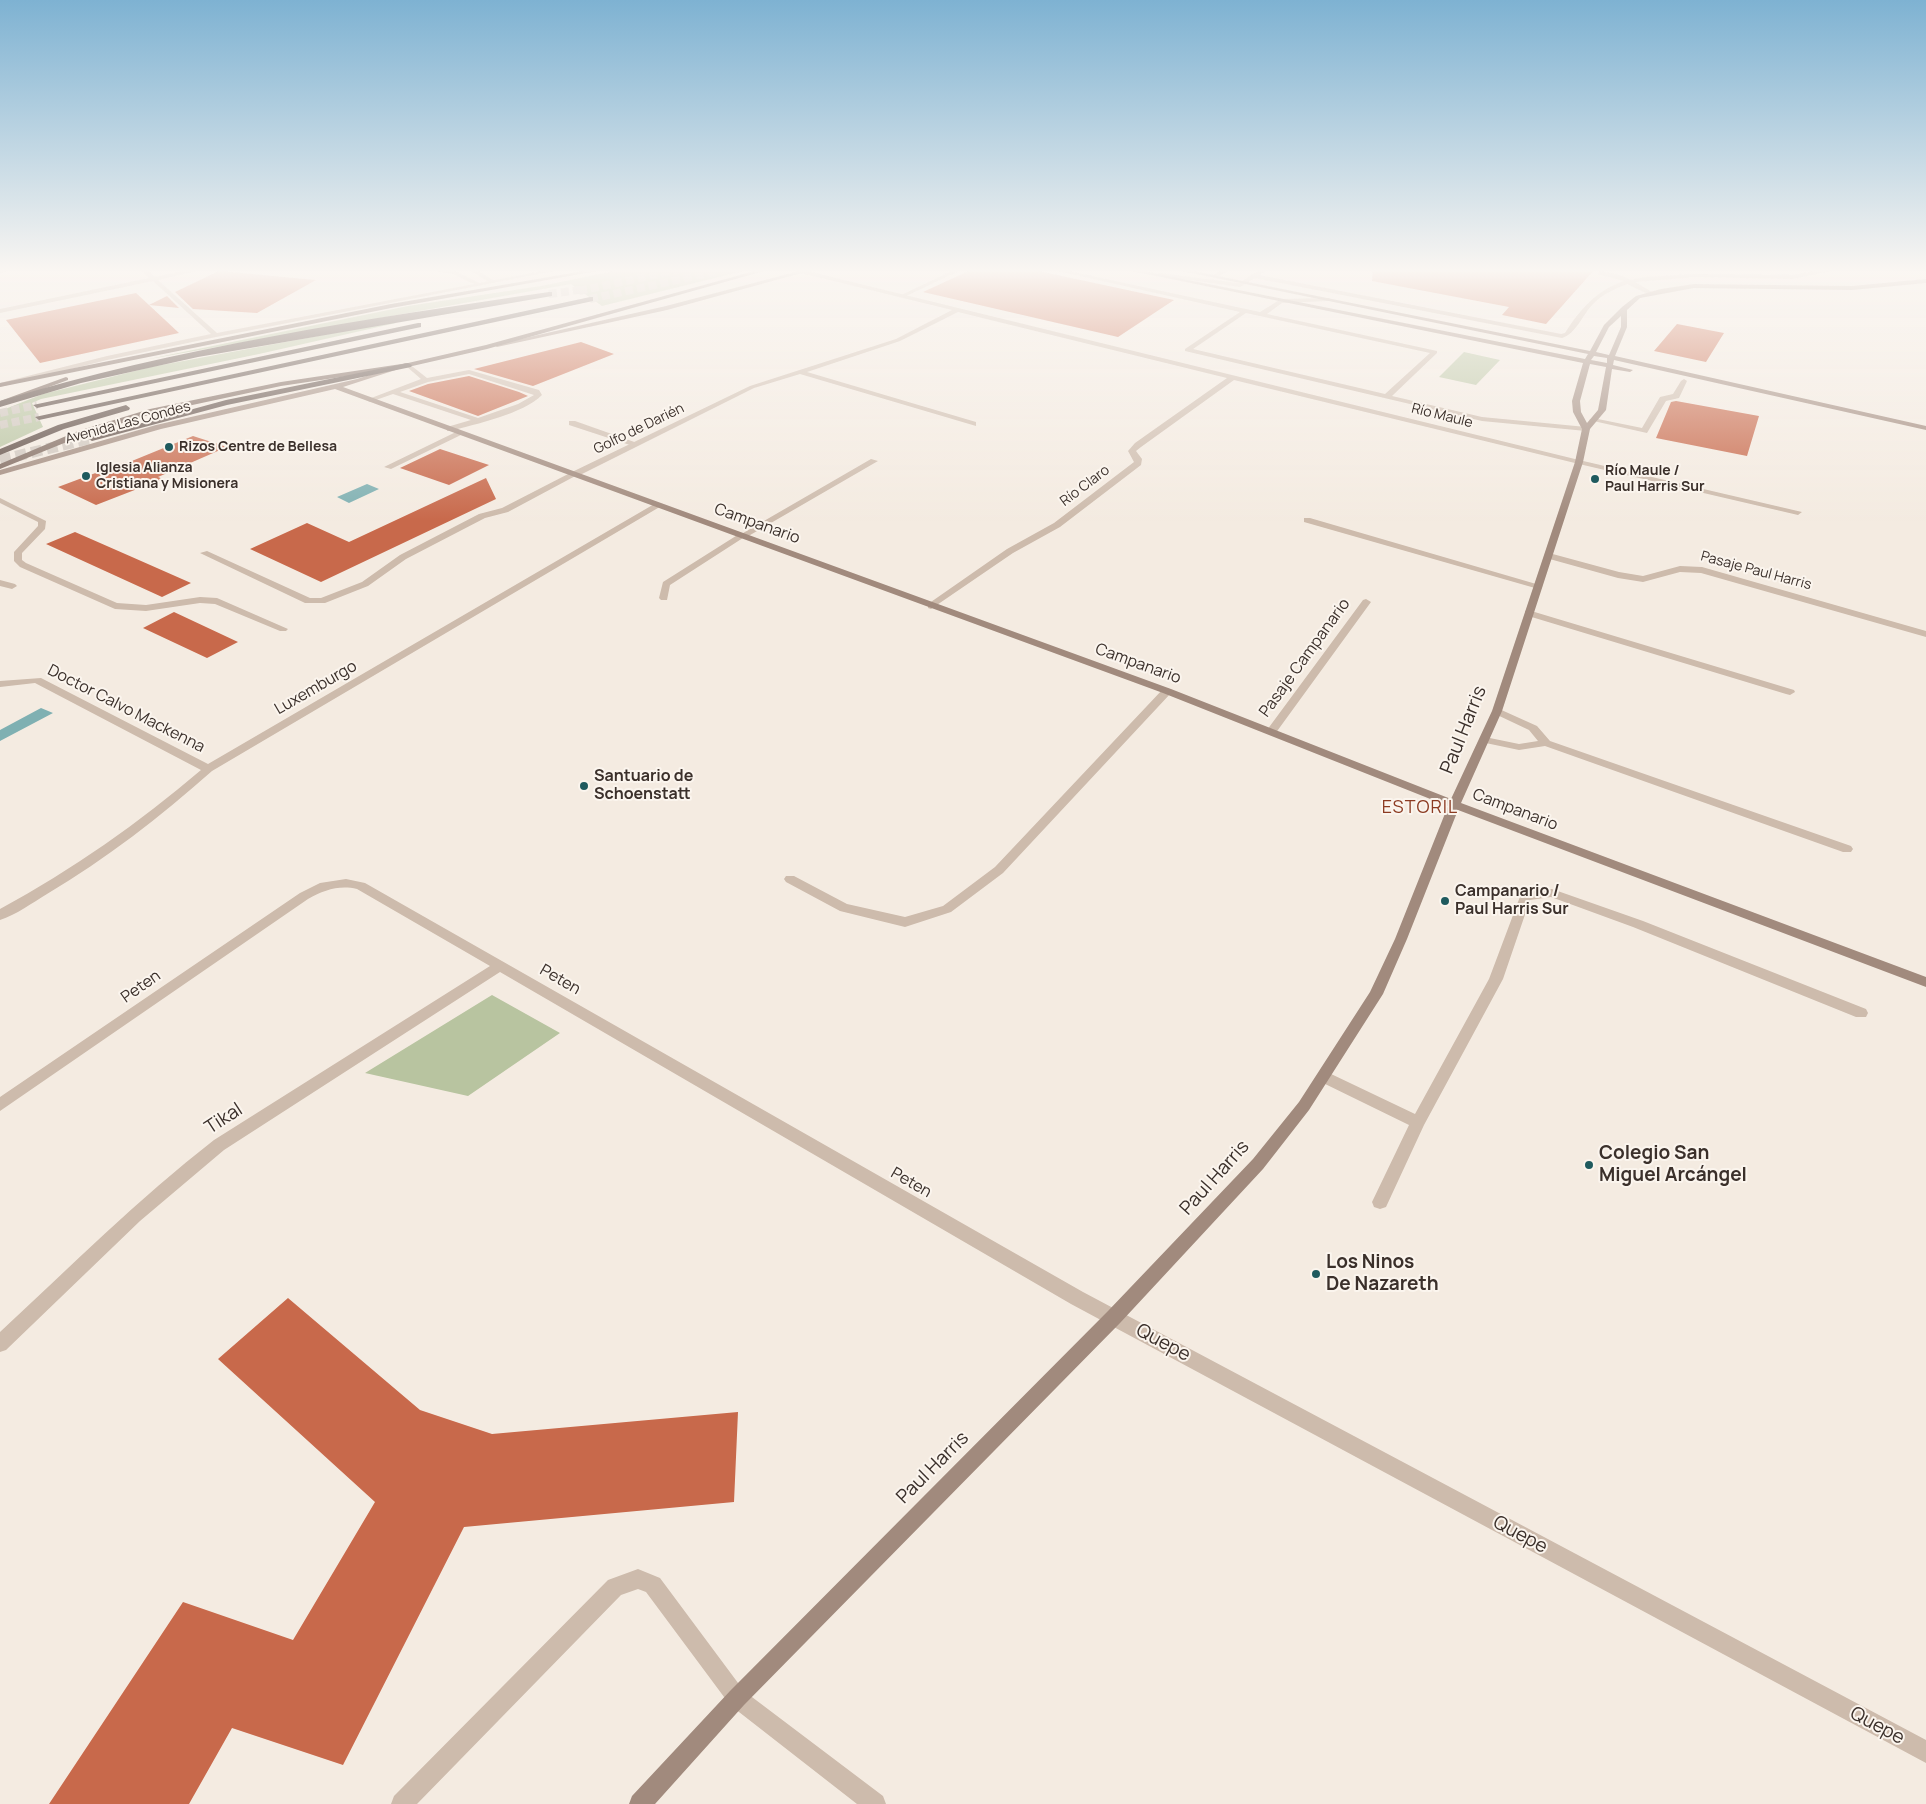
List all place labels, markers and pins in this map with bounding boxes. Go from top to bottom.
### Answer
place label: Rizos Centre de Bellesa [179,439,337,455]
marker: Rizos Centre de Bellesa [163,441,175,453]
place label: Iglesia Alianza Cristiana y Misionera [96,460,238,492]
place label: Río Maule / Paul Harris Sur [1605,463,1704,496]
marker: Iglesia Alianza Cristiana y Misionera [80,470,92,482]
marker: Río Maule / Paul Harris Sur [1589,473,1601,485]
place label: Santuario de Schoenstatt [594,767,693,805]
marker: Santuario de Schoenstatt [578,780,590,792]
place label: Campanario / Paul Harris Sur [1455,882,1569,920]
marker: Campanario / Paul Harris Sur [1439,895,1451,907]
place label: Colegio San Miguel Arcángel [1599,1143,1747,1187]
marker: Colegio San Miguel Arcángel [1583,1159,1595,1171]
place label: Los Ninos De Nazareth [1326,1252,1439,1296]
marker: Los Ninos De Nazareth [1310,1268,1322,1280]

